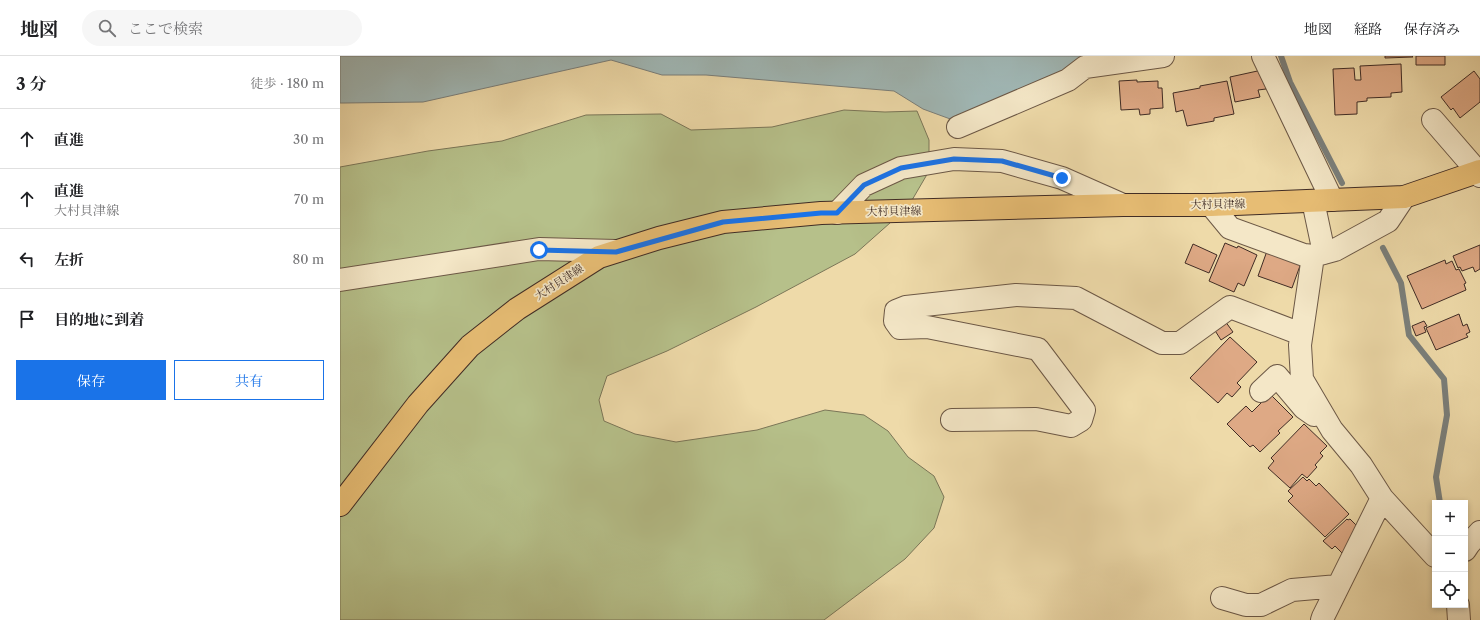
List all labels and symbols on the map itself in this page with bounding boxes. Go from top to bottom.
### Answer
route end [1053,169,1071,187]
street label: 大村貝津線 [1190,197,1246,211]
street label: 大村貝津線 [866,204,922,218]
route start [530,241,548,259]
street label: 大村貝津線 [532,261,586,303]

